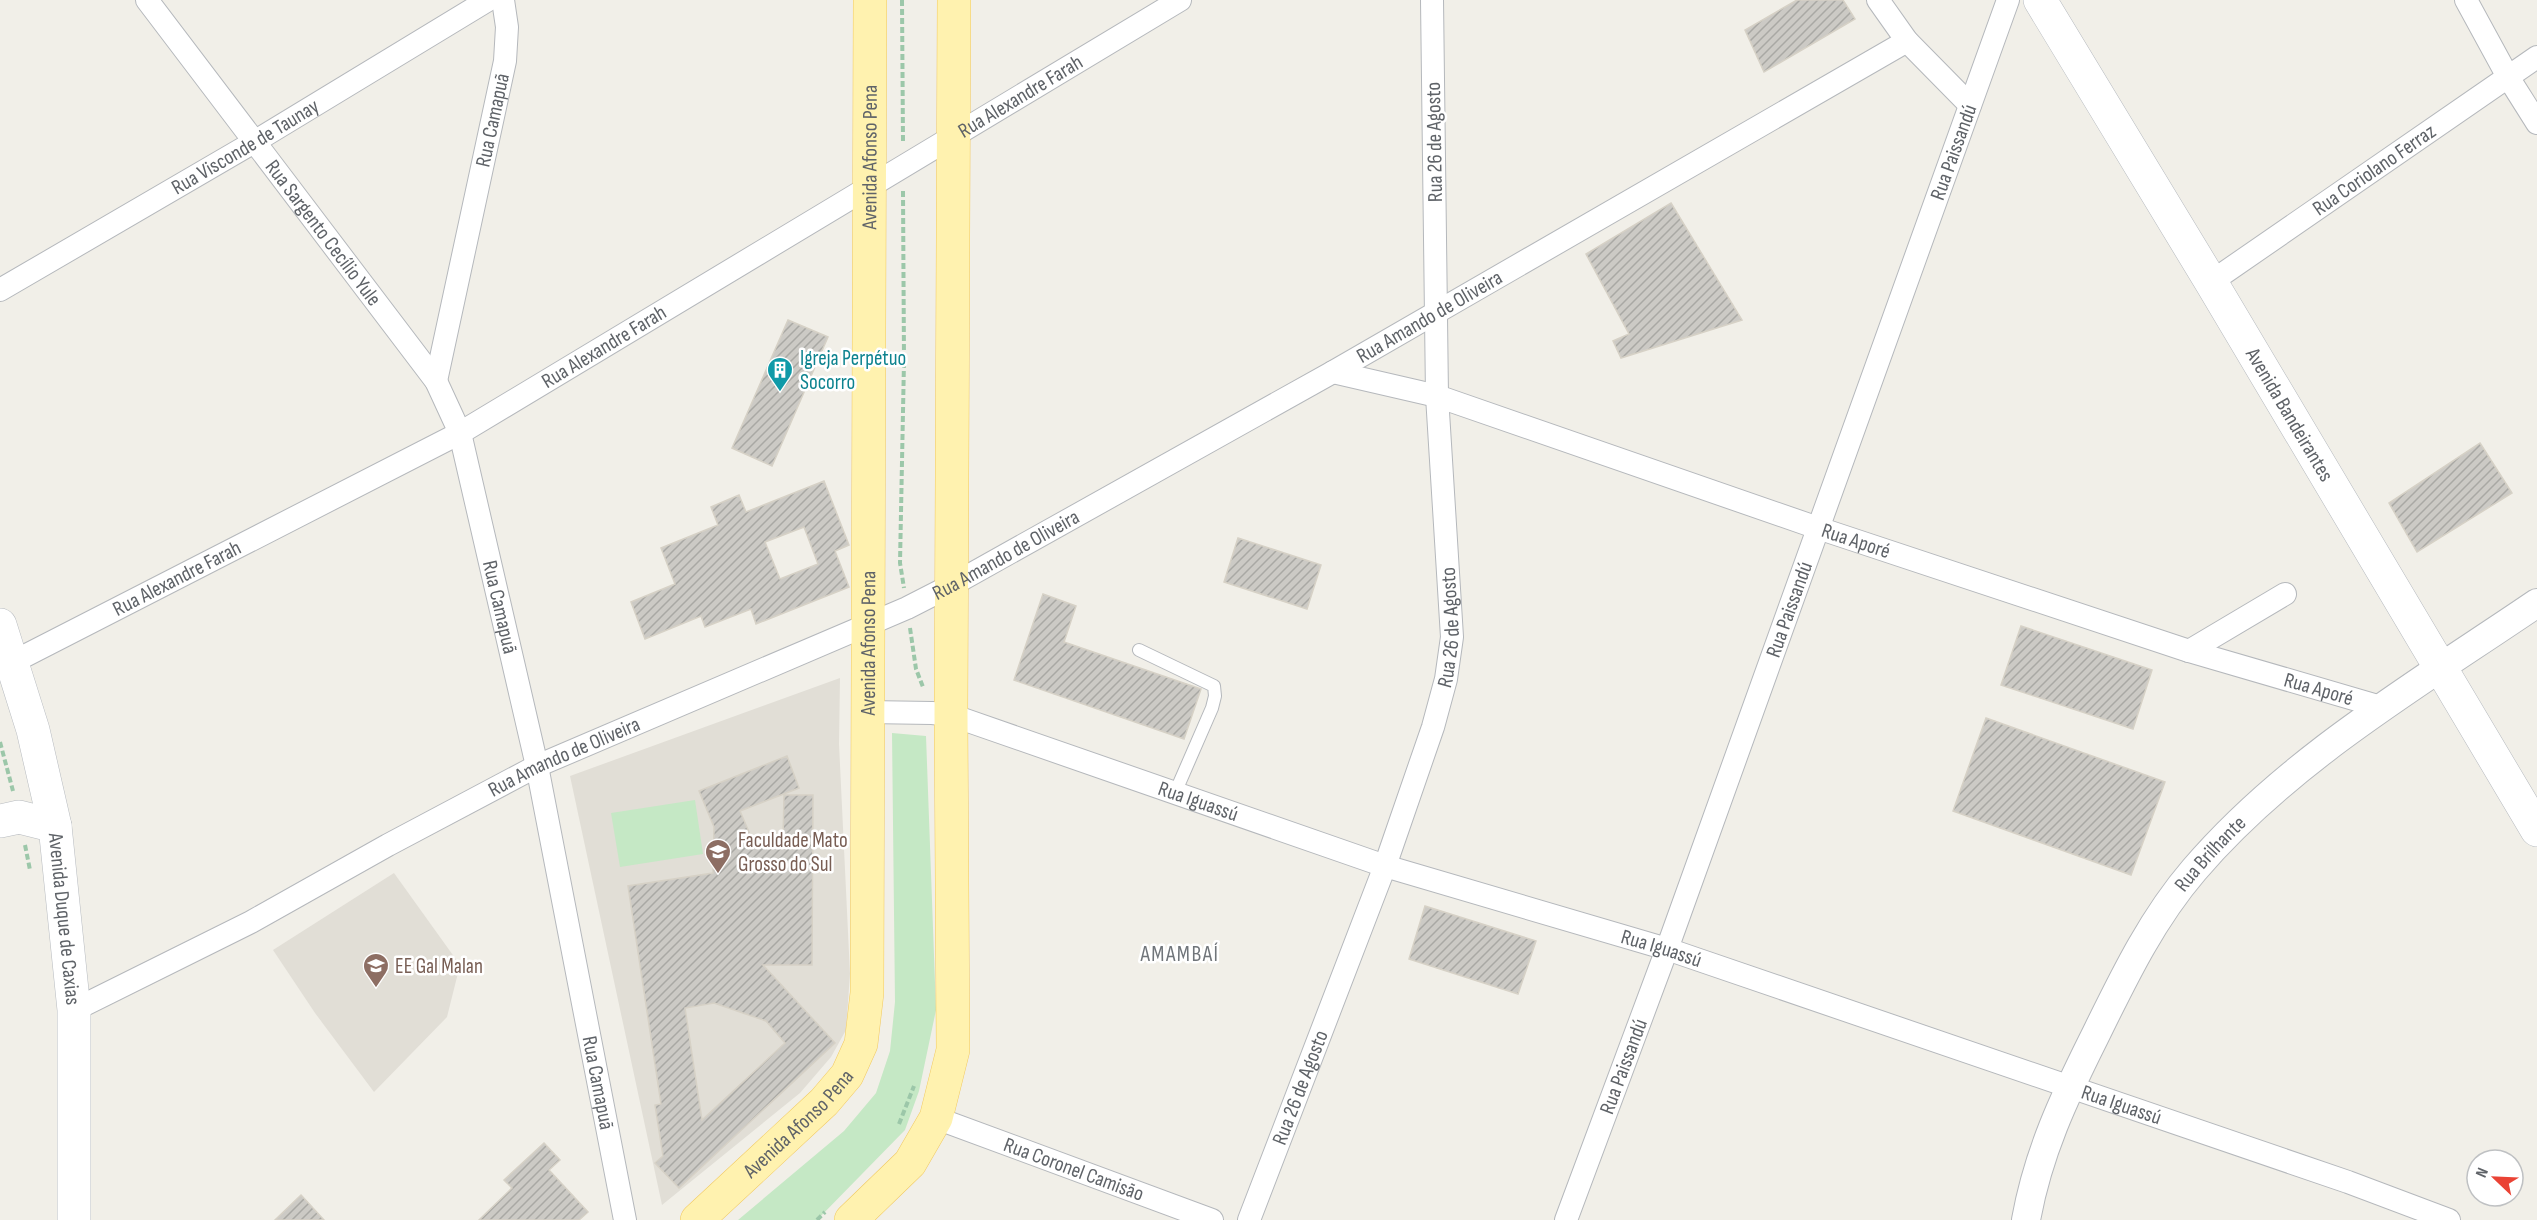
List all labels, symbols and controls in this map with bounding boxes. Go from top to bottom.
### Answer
street label: Rua Alexandre Farah [954,49,1087,144]
street label: Rua Camapuã [471,71,515,169]
street label: Rua 26 de Agosto [1421,82,1448,202]
street label: Avenida Afonso Pena [857,85,883,231]
street label: Rua Visconde de Taunay [167,94,324,200]
street label: Rua Paissandú [1925,101,1982,204]
street label: Rua Coriolano Ferraz [2308,119,2441,221]
street label: Rua Sargento Cecílio Yule [260,155,386,311]
street label: Rua Amando de Oliveira [1352,265,1507,369]
street label: Rua Alexandre Farah [537,300,671,394]
street label: Avenida Bandeirantes [2240,343,2339,486]
place label: Igreja Perpétuo Socorro [800,346,906,395]
building icon: Igreja Perpétuo Socorro [765,355,795,393]
street label: Rua Amando de Oliveira [928,504,1084,606]
street label: Rua Aporé [1818,518,1893,564]
street label: Rua Alexandre Farah [109,535,245,622]
street label: Rua Camapuã [477,558,523,656]
street label: Rua Paissandú [1761,558,1818,661]
street label: Rua 26 de Agosto [1432,567,1465,690]
street label: Avenida Afonso Pena [856,571,881,717]
street label: Rua Aporé [2281,667,2356,711]
street label: Rua Amando de Oliveira [484,712,644,803]
street label: Rua Iguassú [1155,776,1242,827]
street label: Rua Brilhante [2169,811,2251,897]
place label: Faculdade Mato Grosso do Sul [738,828,848,877]
street label: Avenida Duque de Caxias [43,831,85,1006]
school or university icon: Faculdade Mato Grosso do Sul [703,837,733,875]
street label: Rua Iguassú [1618,924,1705,973]
district label: AMAMBAÍ [1139,941,1220,968]
school or university icon: EE Gal Malan [361,951,391,989]
place label: EE Gal Malan [395,954,483,979]
street label: Rua Paissandú [1595,1015,1653,1118]
street label: Rua 26 de Agosto [1267,1027,1334,1148]
street label: Rua Camapuã [577,1034,619,1132]
street label: Avenida Afonso Pena [738,1065,859,1184]
street label: Rua Iguassú [2078,1080,2165,1130]
street label: Rua Coronel Camisão [1000,1132,1147,1207]
north arrow [2465,1148,2525,1208]
text: N [2472,1165,2493,1180]

